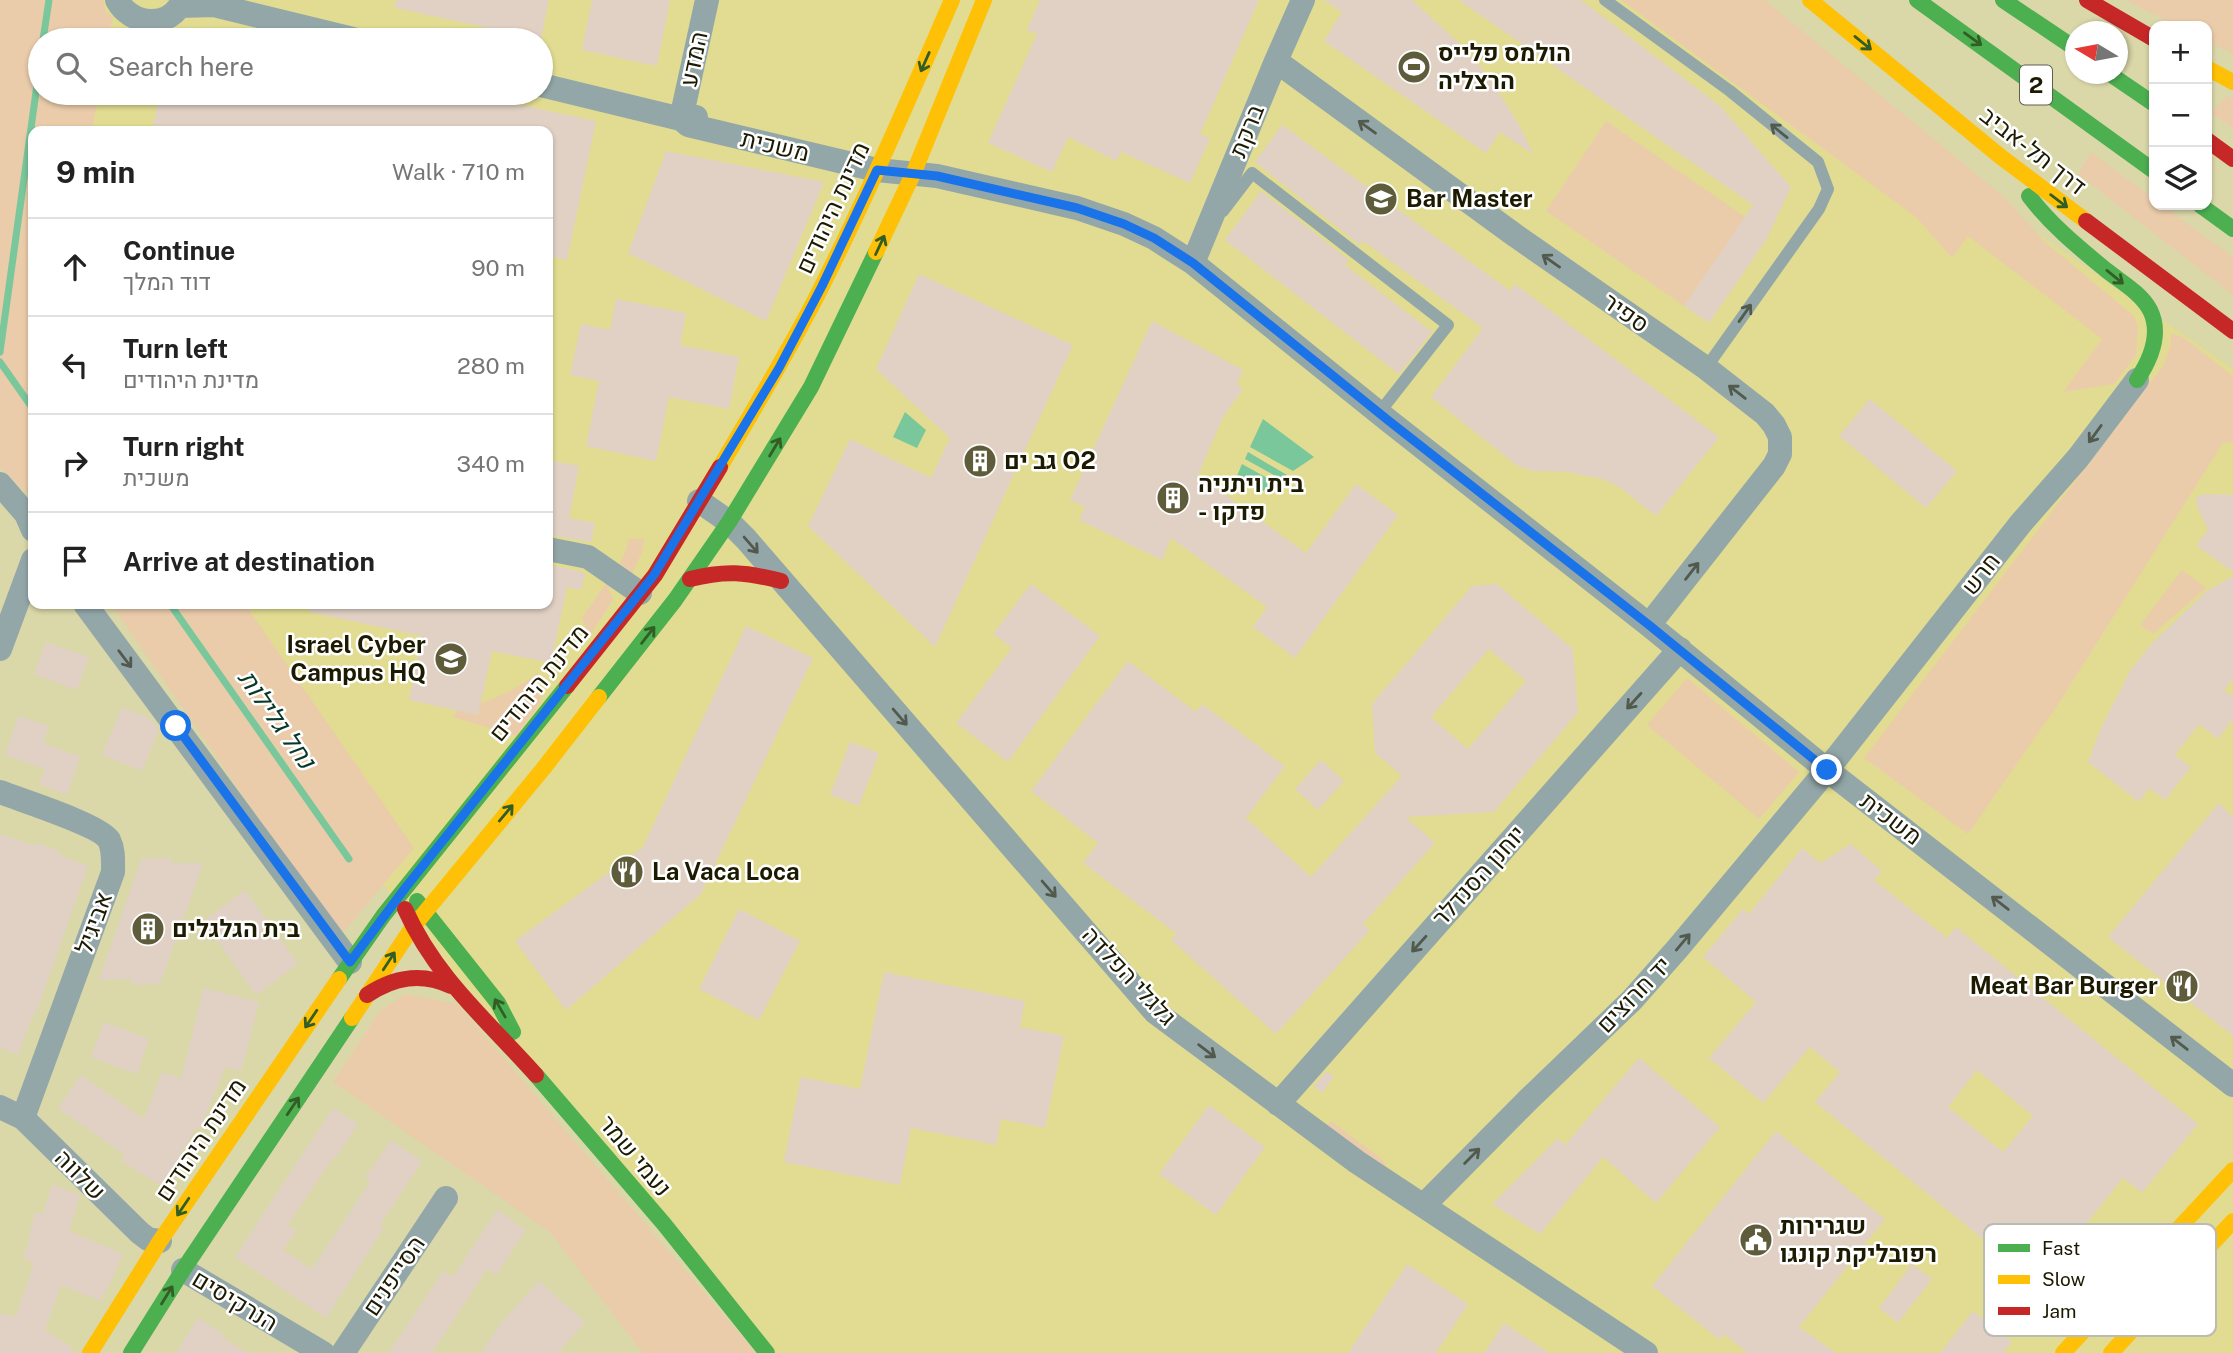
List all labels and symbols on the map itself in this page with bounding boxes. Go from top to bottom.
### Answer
north arrow [2065,21,2128,84]
street label: המדע [674,29,713,89]
one-way arrow [1963,32,1982,46]
one-way arrow [1853,36,1871,51]
place label: הולמס פלייס הרצליה [1438,38,1571,94]
sports icon: הולמס פלייס הרצליה [1395,48,1433,86]
one-way arrow [918,51,931,73]
road number: 2 [2020,66,2052,104]
street label: ברקת [1223,100,1269,161]
street label: דרך תל-אביב [1975,100,2092,200]
one-way arrow [1358,120,1377,135]
one-way arrow [1771,123,1789,139]
street label: משכית [738,124,812,166]
street label: מדינת היהודים [789,137,875,278]
school or university icon: Bar Master [1362,180,1400,218]
place label: Bar Master [1406,184,1533,212]
one-way arrow [2050,193,2069,208]
one-way arrow [874,235,887,256]
one-way arrow [1542,254,1561,268]
one-way arrow [2106,269,2124,285]
street label: ספיר [1598,287,1655,338]
one-way arrow [1738,304,1753,323]
one-way arrow [1728,385,1747,400]
one-way arrow [2088,424,2102,443]
one-way arrow [768,437,782,457]
building icon: גב ים O2 [961,442,999,480]
place label: גב ים O2 [1004,446,1096,474]
place label: בית ויתניה - פדקו [1198,469,1304,525]
building icon: בית ויתניה - פדקו [1154,479,1192,517]
one-way arrow [743,536,759,554]
street label: חרש [1955,547,2005,600]
one-way arrow [1684,563,1699,581]
street label: מדינת היהודים [483,618,594,746]
one-way arrow [640,627,656,645]
place label: Israel Cyber Campus HQ [287,630,426,686]
school or university icon: Israel Cyber Campus HQ [432,640,470,678]
one-way arrow [118,649,133,667]
water label: נחל גלילות [232,663,324,775]
one-way arrow [1626,691,1642,709]
one-way arrow [892,708,908,726]
route start [160,710,191,741]
route end [1811,754,1842,785]
street label: משכית [1855,786,1928,850]
one-way arrow [498,804,514,822]
street label: יוחנן הסנדלר [1426,820,1530,931]
restaurant icon: La Vaca Loca [608,853,646,891]
place label: La Vaca Loca [652,857,800,885]
one-way arrow [1041,880,1057,898]
street label: אביגיל [69,888,117,958]
one-way arrow [1991,895,2009,910]
building icon: בית הגלגלים [129,910,167,948]
place label: בית הגלגלים [172,914,300,942]
street label: גלגלי הפלדה [1077,920,1182,1030]
one-way arrow [1675,934,1691,952]
one-way arrow [1410,935,1427,952]
street label: יד חרוצים [1590,951,1676,1038]
one-way arrow [383,952,397,972]
restaurant icon: Meat Bar Burger [2163,967,2201,1005]
place label: Meat Bar Burger [1970,971,2158,999]
one-way arrow [493,998,506,1019]
one-way arrow [304,1009,318,1028]
one-way arrow [2170,1035,2189,1050]
one-way arrow [1197,1043,1216,1058]
street label: מדינת היהודים [149,1073,251,1206]
one-way arrow [286,1097,300,1116]
street label: נעמי שמר [594,1109,678,1201]
street label: שלווה [50,1143,112,1205]
one-way arrow [1463,1148,1480,1165]
one-way arrow [176,1197,191,1216]
place label: שגרירות רפובליקת קונגו [1780,1211,1937,1267]
public building icon: שגרירות רפובליקת קונגו [1737,1221,1775,1259]
legend [1984,1224,2216,1336]
street label: הסייפנים [356,1230,430,1321]
text: Fast [2042,1237,2080,1259]
street label: הנרקיסים [188,1264,283,1336]
text: Slow [2042,1268,2086,1290]
one-way arrow [161,1286,175,1306]
text: Jam [2042,1300,2076,1322]

